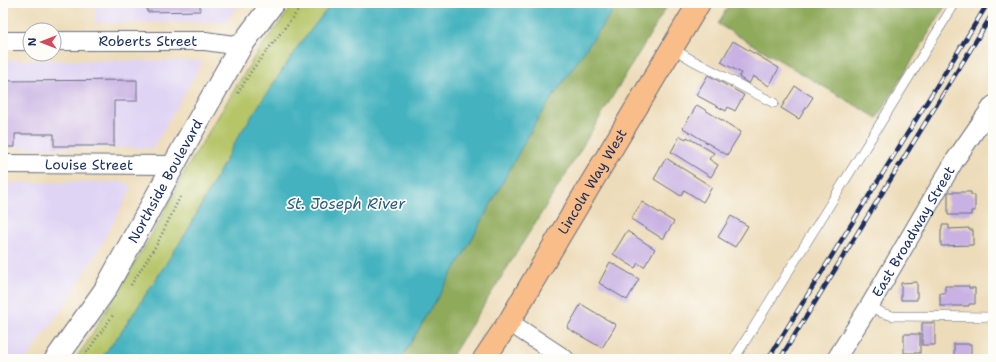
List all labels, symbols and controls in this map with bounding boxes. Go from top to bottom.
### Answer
north arrow [22,22,62,62]
street label: Roberts Street [99,32,197,50]
text: N [25,37,40,46]
street label: Northside Boulevard [124,116,206,246]
street label: Lincoln Way West [554,125,631,237]
street label: Louise Street [45,155,133,174]
street label: East Broadway Street [868,163,959,300]
water label: St. Joseph River [287,194,406,214]

